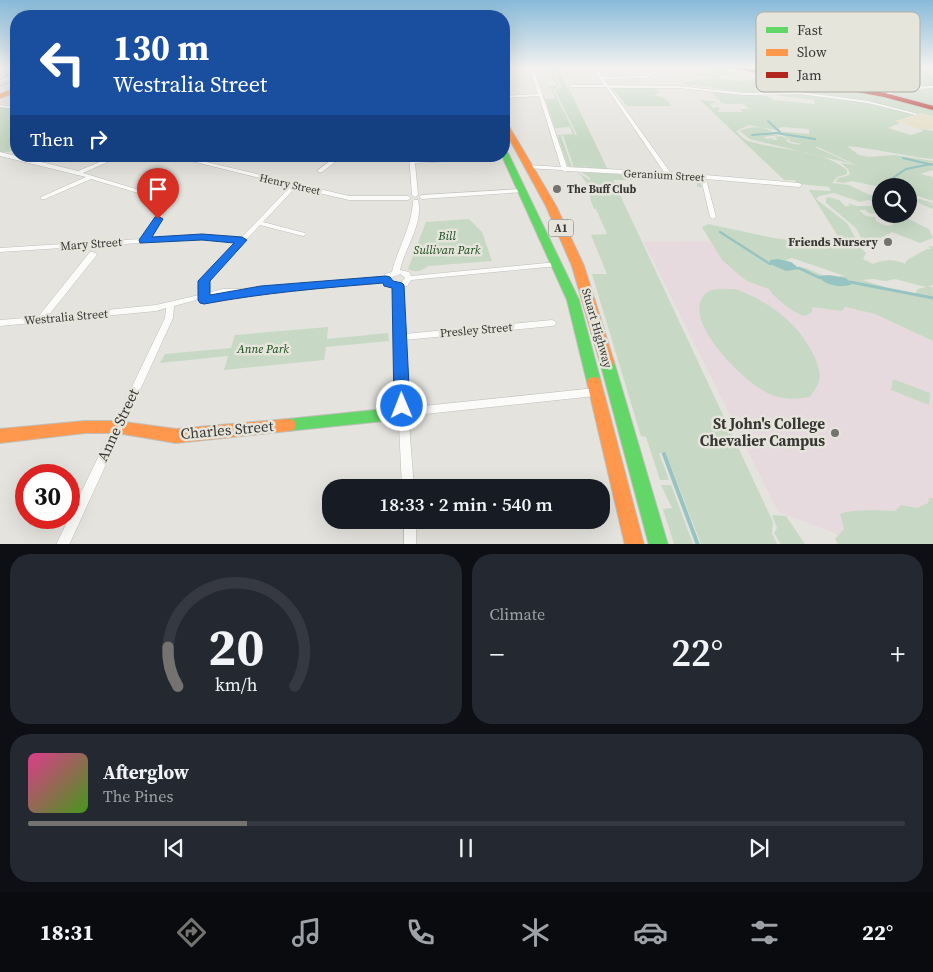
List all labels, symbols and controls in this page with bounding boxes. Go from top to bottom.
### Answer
legend [756,12,920,92]
text: Fast [797,20,823,40]
text: 130 m [113,24,209,72]
icon: left [30,30,95,95]
text: Slow [797,42,827,62]
text: Jam [796,65,822,85]
text: Westralia Street [113,69,267,99]
icon: right [84,125,112,153]
text: Then [30,126,74,152]
street label: Geranium Street [623,166,705,185]
pin [137,168,179,219]
street label: Henry Street [258,170,322,199]
icon: arrive [144,175,172,203]
map controls [872,178,917,223]
button: search [872,178,917,223]
place label: The Buff Club [567,182,636,197]
marker: The Buff Club [551,183,563,195]
road number: A1 [548,220,574,237]
park label: Bill Sullivan Park [413,228,481,258]
street label: Mary Street [60,234,122,254]
place label: Friends Nursery [788,234,879,250]
marker: Friends Nursery [882,236,894,248]
street label: Stuart Highway [578,286,616,370]
street label: Westralia Street [23,305,109,329]
street label: Presley Street [439,319,513,341]
park label: Anne Park [236,341,289,357]
position arrow [375,379,427,431]
street label: Anne Street [92,385,144,465]
place label: St John's College Chevalier Campus [700,413,825,451]
street label: Charles Street [180,415,274,444]
marker: St John's College Chevalier Campus [829,427,841,439]
speed limit sign: 30 [15,464,80,529]
text: 18:33 · 2 min · 540 m [379,491,553,517]
text: Climate [490,603,545,625]
text: 20 [208,611,264,682]
text: 22° [671,627,723,679]
text: − [490,635,504,673]
text: + [890,635,905,673]
text: km/h [214,672,257,697]
text: Afterglow [103,759,189,785]
text: The Pines [103,785,173,807]
icon: previous [160,834,188,862]
icon: pause [452,834,480,862]
icon: next [745,834,773,862]
icon: directions [174,915,209,950]
icon: music [289,915,324,950]
icon: phone [403,915,438,950]
icon: climate [518,915,553,950]
icon: car [633,915,668,950]
icon: filters [747,915,782,950]
text: 18:31 [40,917,94,947]
text: 22° [862,917,893,947]

